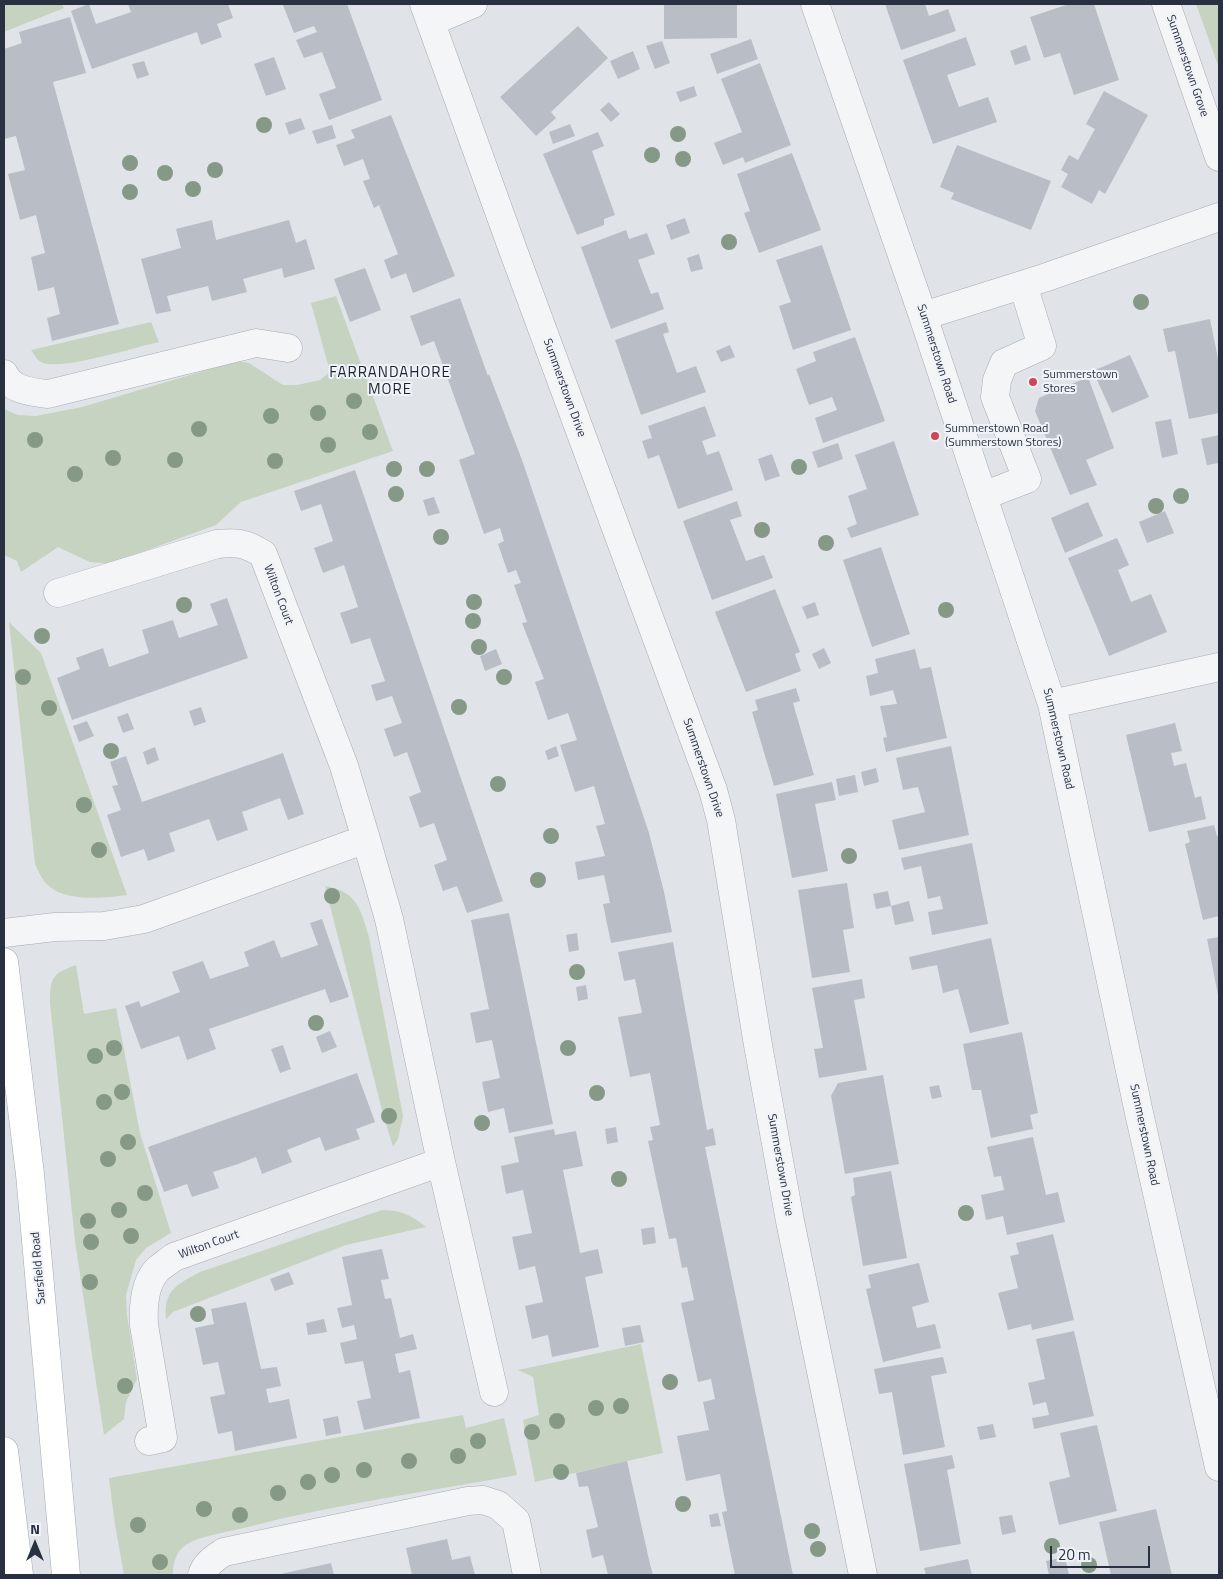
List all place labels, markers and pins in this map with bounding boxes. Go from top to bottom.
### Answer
place label: Summerstown Stores [1043,368,1118,396]
marker: Summerstown Stores [1027,376,1039,388]
place label: Summerstown Road (Summerstown Stores) [945,422,1061,450]
marker: Summerstown Road (Summerstown Stores) [929,430,941,442]

